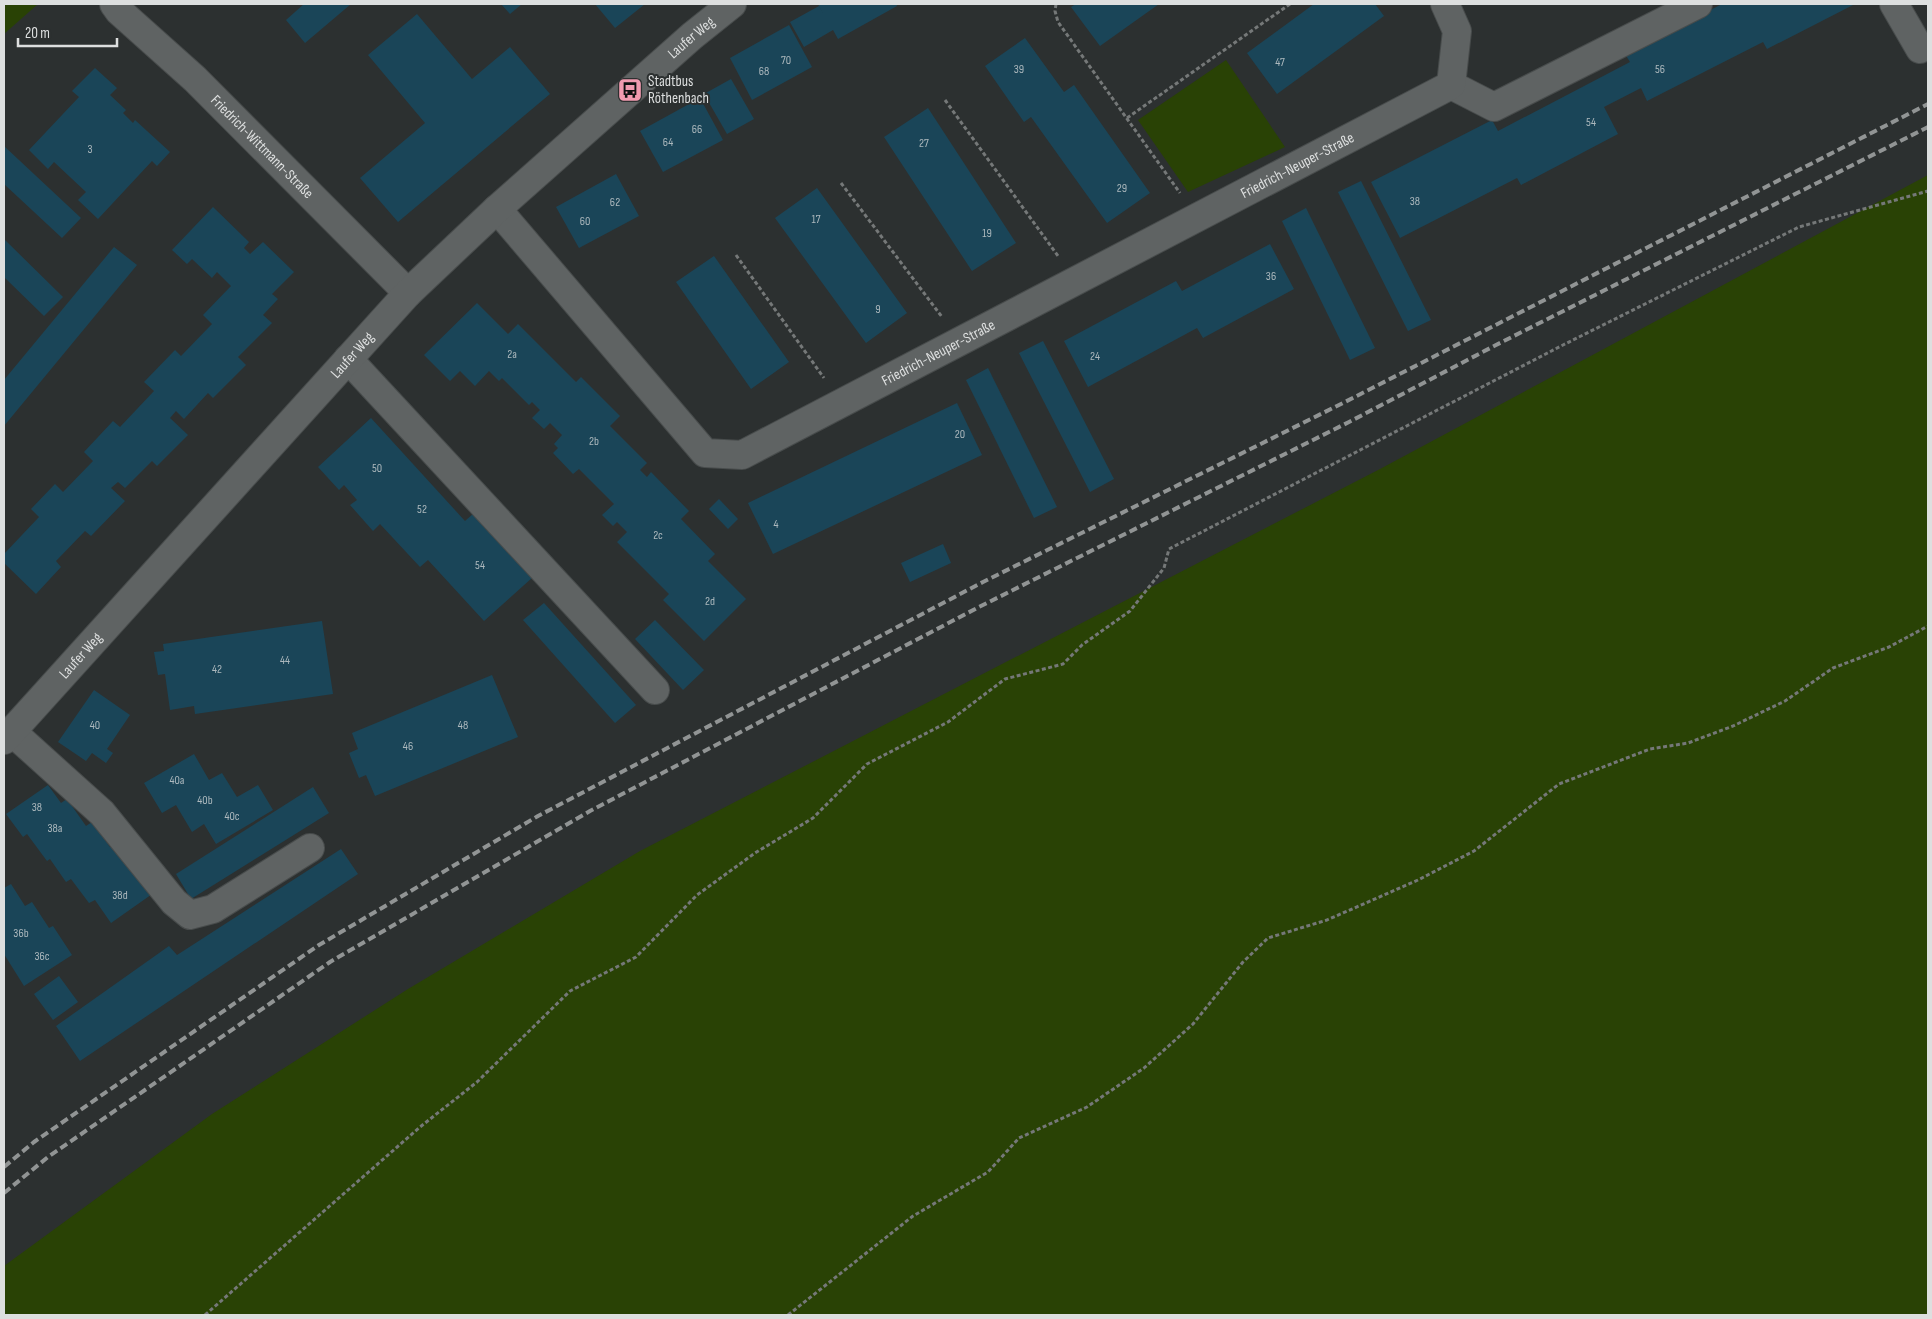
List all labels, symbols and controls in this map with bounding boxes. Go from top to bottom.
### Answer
street label: Laufer Weg [664,12,719,63]
scale bar [18,15,116,47]
text: 20 m [25,24,50,43]
house number: 70 [781,53,791,68]
house number: 47 [1275,55,1285,70]
house number: 39 [1014,62,1024,77]
house number: 56 [1655,62,1665,77]
house number: 68 [759,64,769,79]
place label: Stadtbus Röthenbach [648,72,709,108]
bus stop icon: Stadtbus Röthenbach [617,77,643,103]
street label: Friedrich-Wittmann-Straße [206,91,317,203]
house number: 54 [1586,115,1596,130]
house number: 66 [692,122,702,137]
street label: Friedrich-Neuper-Straße [1238,128,1357,203]
house number: 64 [663,135,673,150]
house number: 27 [919,136,929,151]
house number: 3 [87,142,93,157]
house number: 29 [1117,181,1127,196]
house number: 38 [1410,194,1420,209]
house number: 62 [610,195,620,210]
house number: 17 [812,212,821,227]
house number: 60 [580,214,590,229]
house number: 19 [982,226,992,241]
house number: 36 [1266,269,1276,284]
house number: 9 [875,302,881,317]
street label: Friedrich-Neuper-Straße [879,316,998,390]
street label: Laufer Weg [327,328,378,382]
house number: 2a [507,347,517,362]
house number: 24 [1090,349,1100,364]
house number: 20 [955,427,965,442]
house number: 2b [589,434,599,449]
house number: 50 [372,461,382,476]
house number: 52 [417,502,427,517]
house number: 4 [773,517,779,532]
house number: 2c [653,528,663,543]
house number: 54 [475,558,485,573]
house number: 2d [705,594,715,609]
street label: Laufer Weg [55,629,107,683]
house number: 44 [280,653,290,668]
house number: 42 [212,662,222,677]
house number: 40 [90,718,100,733]
house number: 48 [458,718,468,733]
house number: 46 [403,739,413,754]
house number: 40a [170,773,185,788]
house number: 40b [197,793,213,808]
house number: 38 [32,800,42,815]
house number: 40c [224,809,240,824]
house number: 38a [48,821,63,836]
house number: 38d [112,888,128,903]
house number: 36b [13,926,29,941]
house number: 36c [34,949,50,964]

